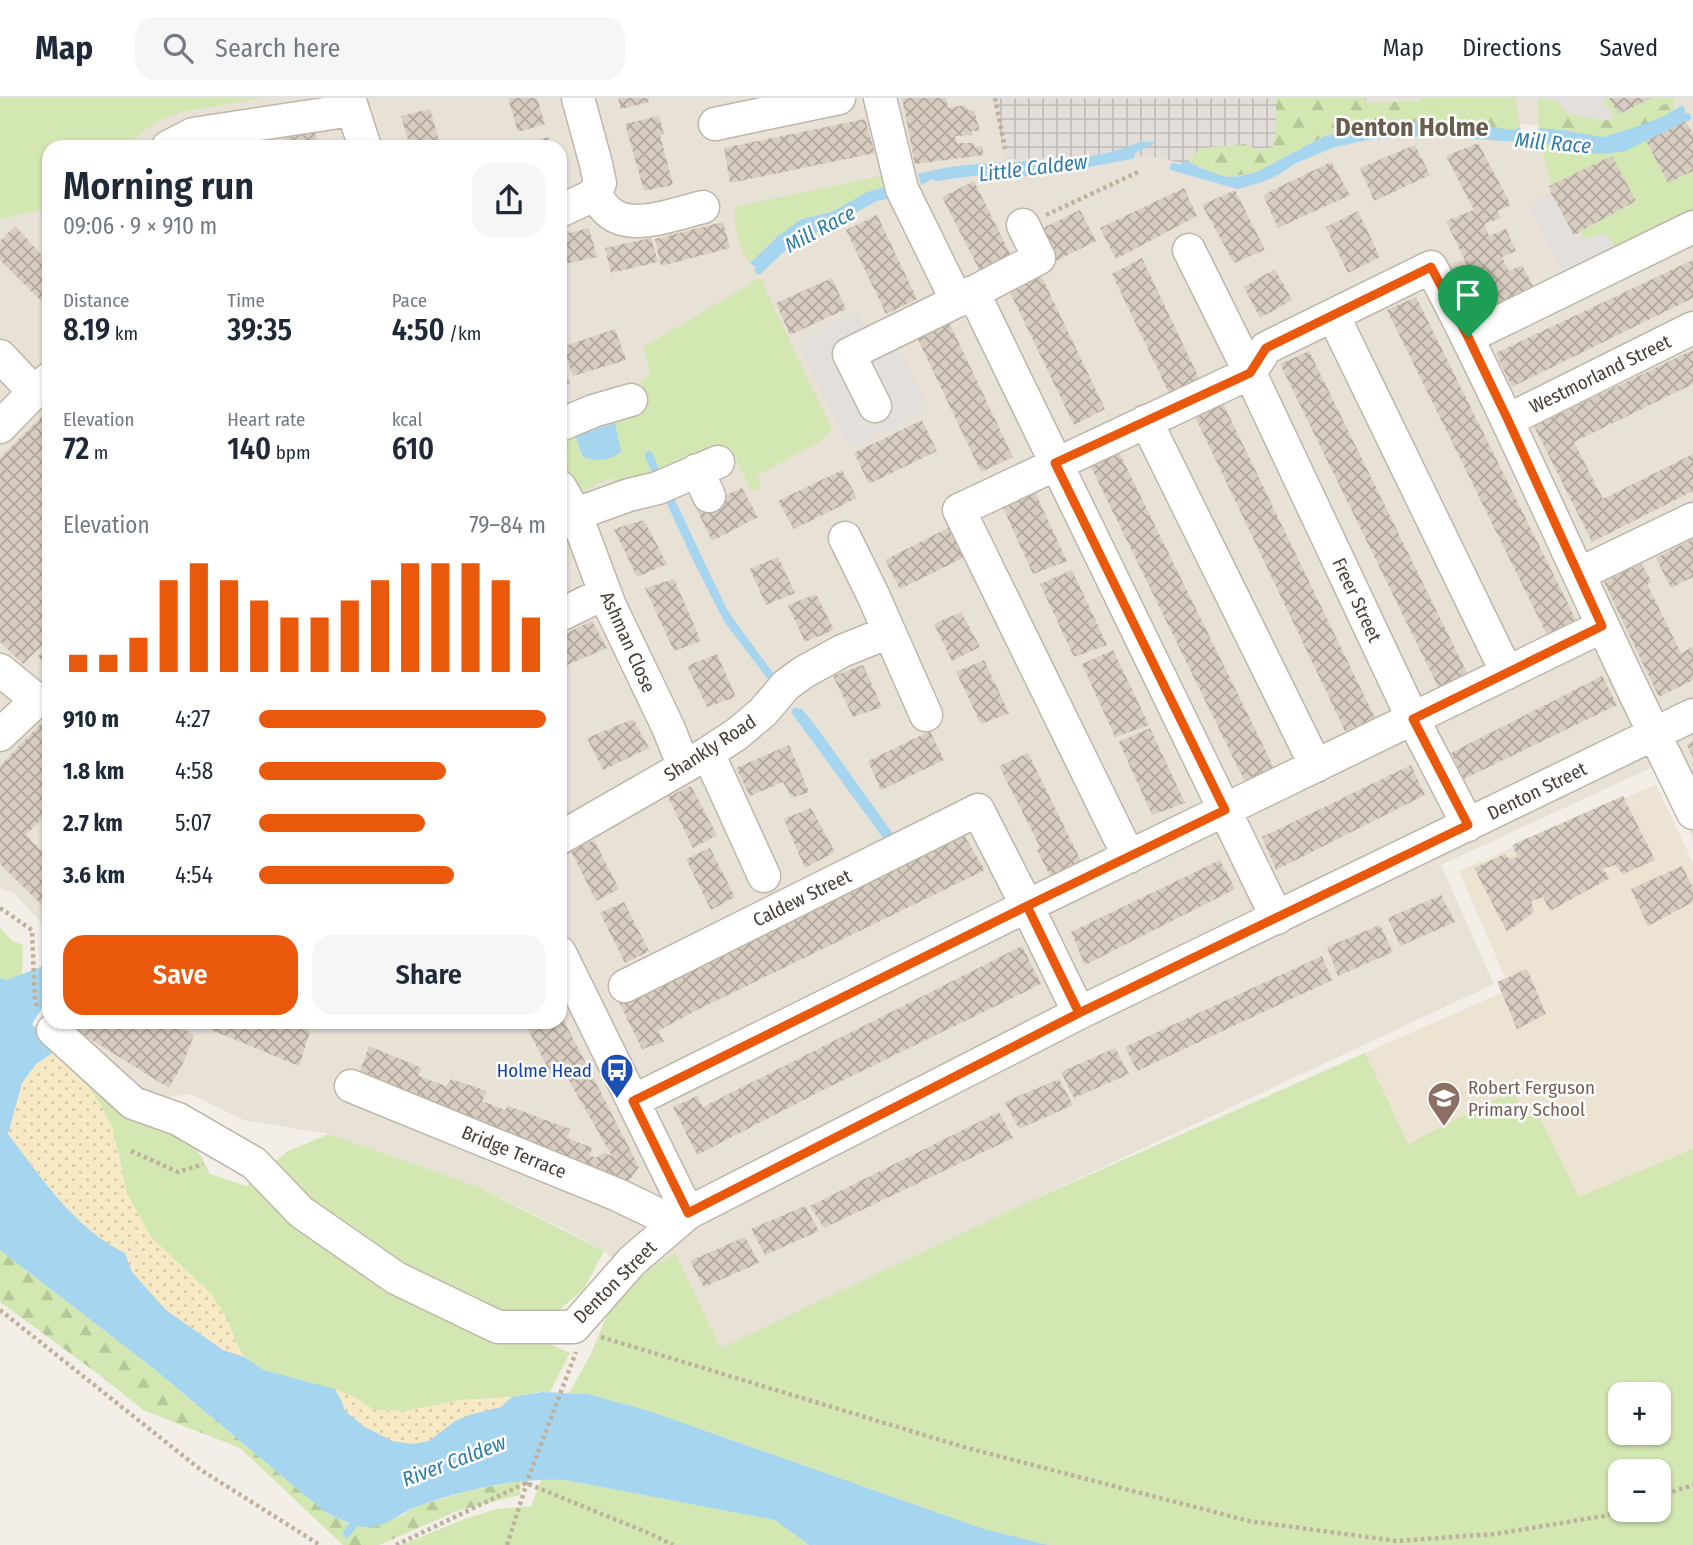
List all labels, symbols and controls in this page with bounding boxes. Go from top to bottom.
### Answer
search box [135,17,625,80]
text: Map [35,28,93,68]
icon: search [159,29,197,67]
text: Search here [215,33,340,64]
text: Map [1383,34,1424,62]
text: Directions [1462,34,1561,62]
text: Saved [1599,34,1658,62]
district label: Denton Holme [1335,112,1489,143]
water label: Mill Race [1514,127,1592,159]
water label: Little Caldew [977,148,1089,188]
text: Morning run [63,163,254,209]
button: share [472,163,546,237]
water label: Mill Race [780,200,860,258]
text: 09:06 · 9 × 910 m [63,212,217,240]
pin [1438,265,1498,337]
icon: arrive [1449,276,1487,314]
text: Distance [63,289,130,312]
text: Time [227,289,265,312]
text: Pace [392,289,427,312]
text: 8.19 [63,312,110,348]
text: 39:35 [227,312,292,348]
text: 4:50 [392,312,445,348]
text: km [110,322,138,345]
text: /km [445,322,481,345]
street label: Westmorland Street [1525,329,1675,418]
text: Elevation [63,408,135,431]
text: Heart rate [227,408,305,431]
text: kcal [392,408,422,431]
text: 72 [63,431,89,467]
text: 140 [227,431,271,467]
text: 610 [392,431,434,467]
text: m [89,441,108,464]
text: bpm [271,441,311,464]
text: Elevation [63,511,150,539]
text: 79–84 m [469,511,546,539]
street label: Freer Street [1327,554,1387,647]
street label: Ashman Close [595,588,661,696]
text: 910 m [63,705,119,733]
text: 4:27 [175,705,210,733]
street label: Shankly Road [660,710,760,786]
text: 1.8 km [63,757,124,785]
text: 4:58 [175,757,213,785]
street label: Denton Street [1484,757,1591,825]
text: 2.7 km [63,809,123,837]
text: 5:07 [175,809,211,837]
text: 3.6 km [63,861,125,889]
text: 4:54 [175,861,213,889]
street label: Caldew Street [749,864,856,932]
button: Save [63,935,298,1015]
button: Share [312,935,546,1015]
bus stop icon: Holme Head [598,1051,636,1100]
place label: Holme Head [497,1059,592,1082]
place label: Robert Ferguson Primary School [1468,1076,1595,1121]
school or university icon: Robert Ferguson Primary School [1425,1079,1463,1128]
street label: Bridge Terrace [458,1121,570,1183]
street label: Denton Street [569,1235,662,1328]
map controls [1608,1382,1671,1522]
button: + [1608,1382,1671,1445]
water label: River Caldew [398,1429,510,1493]
button: − [1608,1459,1671,1522]

